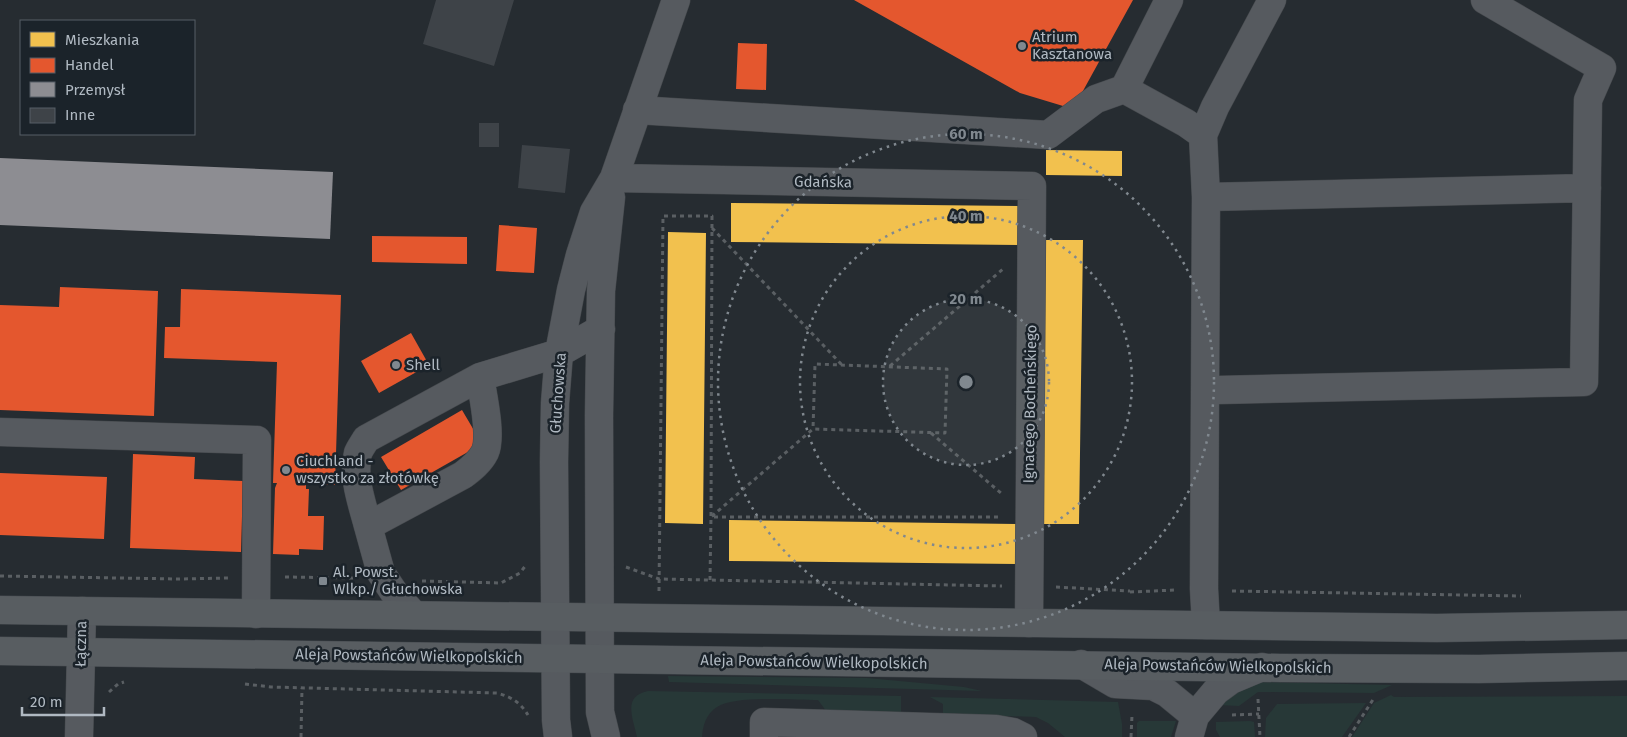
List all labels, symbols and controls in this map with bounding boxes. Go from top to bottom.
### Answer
legend [20,20,195,135]
place label: Atrium Kasztanowa [1032,28,1112,63]
text: Mieszkania [65,31,139,49]
marker: Atrium Kasztanowa [1016,40,1028,52]
text: Handel [65,56,114,74]
text: Przemysł [65,81,126,99]
text: Inne [65,106,95,124]
text: 60 m [949,125,983,143]
street label: Gdańska [794,172,852,192]
text: 40 m [949,207,983,225]
text: 20 m [950,290,982,308]
street label: Ignacego Bocheńskiego [1020,324,1040,484]
street label: Głuchowska [546,352,570,434]
place label: Shell [406,356,441,374]
marker: Shell [390,359,402,371]
centre of rings [957,373,975,391]
place label: Ciuchland - wszystko za złotówkę [296,452,439,487]
marker: Ciuchland - wszystko za złotówkę [280,464,292,476]
place label: Al. Powst. Wlkp./ Głuchowska [333,563,463,598]
marker: Al. Powst. Wlkp./ Głuchowska [317,575,329,587]
street label: Łączna [72,621,90,667]
street label: Aleja Powstańców Wielkopolskich [295,645,523,667]
street label: Aleja Powstańców Wielkopolskich [700,651,928,673]
street label: Aleja Powstańców Wielkopolskich [1104,655,1332,677]
scale bar [22,684,105,716]
text: 20 m [30,693,63,711]

